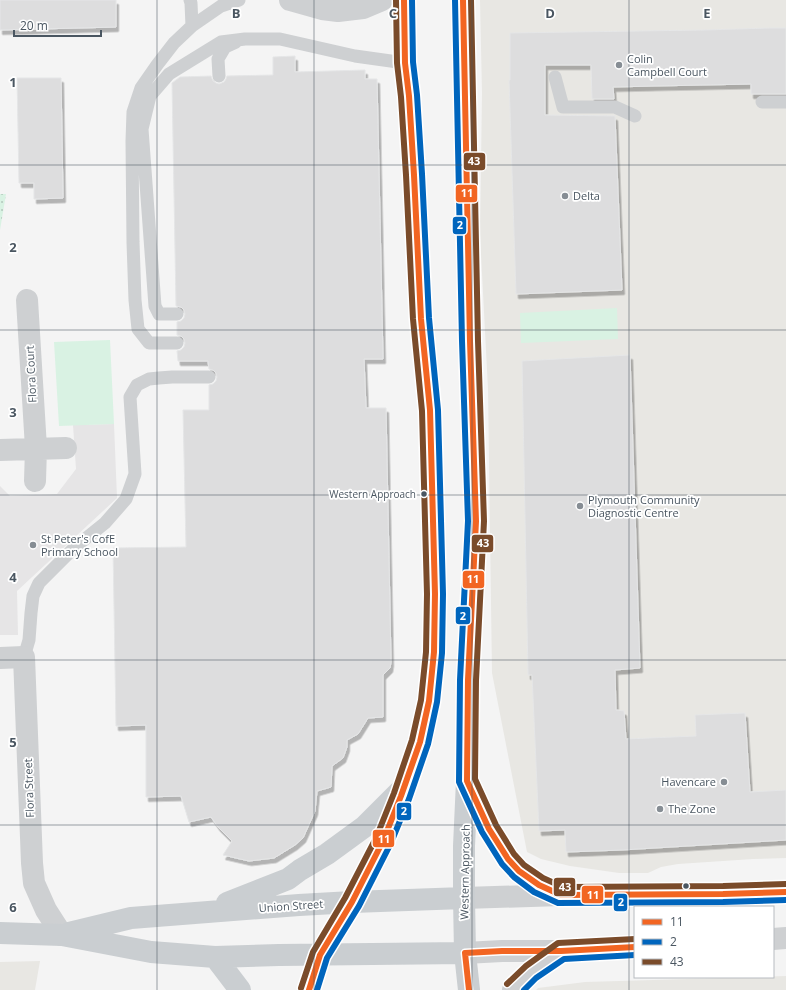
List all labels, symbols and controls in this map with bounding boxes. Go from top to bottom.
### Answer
text: B [232,4,241,22]
text: C [389,4,397,22]
text: D [545,4,555,22]
text: E [703,4,711,22]
scale bar [14,12,101,38]
text: 20 m [20,17,48,34]
place label: Colin Campbell Court [627,51,707,79]
marker: Colin Campbell Court [614,60,624,70]
text: 1 [9,73,17,91]
line badge: 43 [463,152,486,171]
text: 43 [468,153,480,168]
line badge: 11 [455,184,478,203]
text: 11 [461,185,473,200]
place label: Delta [573,188,600,203]
marker: Delta [560,191,570,201]
line badge: 2 [452,216,467,235]
text: 2 [457,217,463,232]
text: 2 [9,238,17,256]
street label: Flora Court [22,345,39,403]
text: 3 [9,403,17,421]
place label: Western Approach [329,487,416,501]
marker: Western Approach [419,489,429,499]
place label: Plymouth Community Diagnostic Centre [588,492,700,520]
marker: Plymouth Community Diagnostic Centre [575,501,585,511]
place label: St Peter's CofE Primary School [41,531,118,559]
line badge: 43 [471,534,494,553]
text: 43 [477,535,489,550]
marker: St Peter's CofE Primary School [28,540,38,550]
text: 4 [9,568,17,586]
line badge: 11 [462,570,485,589]
text: 11 [467,571,479,586]
line badge: 2 [455,606,471,625]
text: 2 [460,608,466,623]
text: 5 [9,733,17,751]
street label: Flora Street [20,758,37,818]
place label: Havencare [661,774,716,789]
marker: Havencare [719,777,729,787]
place label: The Zone [668,801,716,816]
line badge: 2 [396,802,412,821]
text: 2 [401,803,407,818]
marker: The Zone [655,804,665,814]
street label: Western Approach [456,824,473,920]
line badge: 11 [372,829,395,848]
text: 11 [378,831,390,846]
line badge: 43 [553,877,576,897]
text: 43 [559,879,571,894]
unlabelled marker [681,881,691,891]
line badge: 11 [581,885,604,904]
text: 11 [587,887,599,902]
line badge: 2 [613,893,628,912]
text: 2 [618,894,624,909]
street label: Union Street [258,896,324,915]
text: 6 [9,898,17,916]
legend [634,906,774,978]
text: 11 [670,913,684,930]
text: 2 [670,933,677,950]
text: 43 [670,953,684,970]

